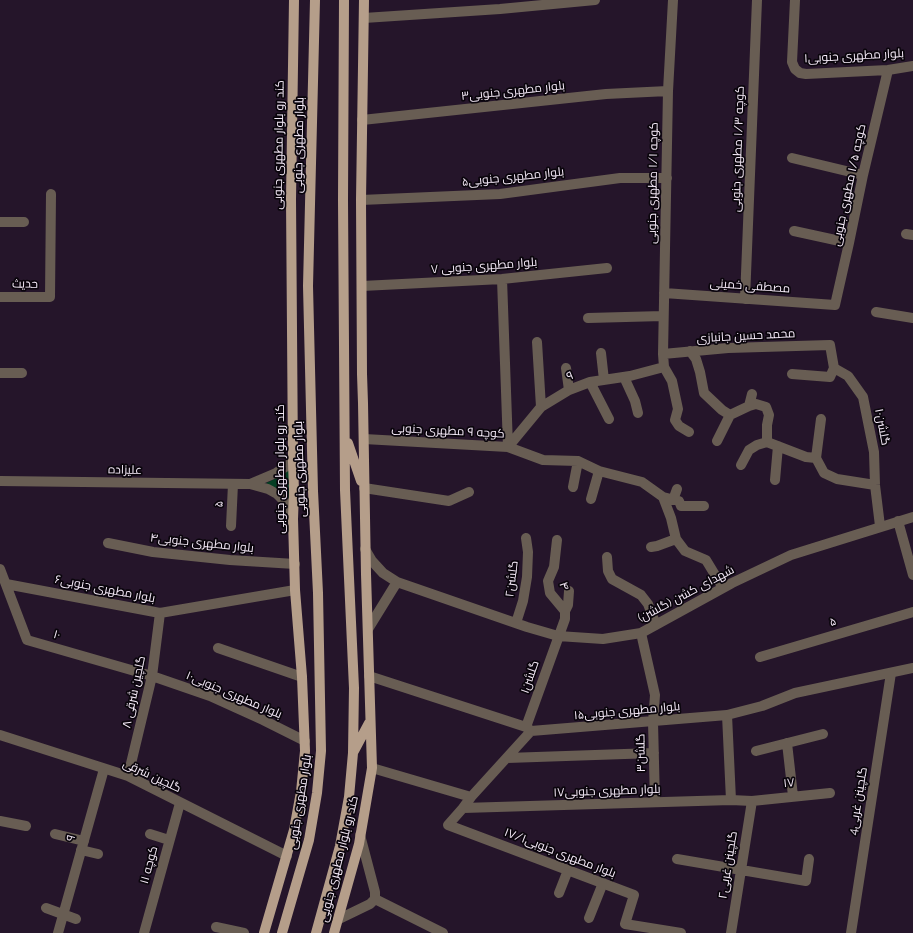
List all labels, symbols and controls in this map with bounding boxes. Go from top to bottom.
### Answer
street label: ۱بلوار مطهری جنوبی [804,46,904,66]
street label: بلوار مطهری جنوبی۳ [460,78,566,104]
street label: کند رو بلوار مطهری جنوبی [271,80,287,210]
street label: کوچه ۱/۳ مطهری جنوبی [729,86,747,212]
street label: بلوار مطهری جنوبی [291,97,307,193]
street label: کوچه ۱/۱ مطهری جنوبی [645,122,661,244]
street label: کوچه ۱/۵ مطهری جنوبی [829,123,869,247]
street label: ۵بلوار مطهری جنوبی [461,164,565,190]
street label: ۷ بلوار مطهری جنوبی [430,255,538,277]
street label: مصطفی خمینی [709,276,791,296]
street label: حدیث [12,277,38,291]
street label: محمد حسین جانبازی [696,326,796,346]
street label: ۹ [564,368,576,384]
street label: کند رو بلوار مطهری جنوبی [273,404,287,534]
street label: گلشن۱۰ [871,407,893,447]
street label: بلوار مطهری جنوبی [291,421,309,517]
street label: کوچه ۹ مطهری جنوبی [391,421,505,441]
street label: علیزاده [108,463,142,477]
street label: ۵ [212,500,226,508]
street label: بلوار مطهری جنوبی۴ [149,530,255,556]
street label: گلشن۲ [503,560,521,598]
street label: شهدای کشن (گلشن) [635,563,737,625]
street label: بلوار مطهری جنوبی۶ [54,572,156,606]
street label: ۴ [556,580,572,592]
street label: ۵ [828,614,838,630]
street label: ۱۰ [52,627,62,643]
street label: ۸ گلچین شرقی [119,655,149,729]
street label: گلشن۱ [518,659,542,695]
street label: بلوار مطهری جنوبی۱۰ [184,668,284,722]
street label: بلوار مطهری جنوبی۱۵ [573,699,681,723]
street label: گلشن۳ [633,734,649,772]
street label: بلوار مطهری جنوبی [285,753,315,851]
street label: گلچین شرقی [120,756,184,796]
street label: 4گلچینن غربی [846,766,870,836]
street label: ۱۷ [783,775,795,791]
street label: بلوار مطهری جنوبی۱۷ [553,782,661,800]
street label: کند رو بلوار مطهری جنوبی [316,794,362,924]
street label: بلوار مطهری جنوبی۱۷/۱ [502,825,618,881]
street label: گلچینن غربی۲ [716,830,740,900]
street label: ۹ [63,833,79,843]
street label: کوچه ۱۱ [137,845,161,885]

